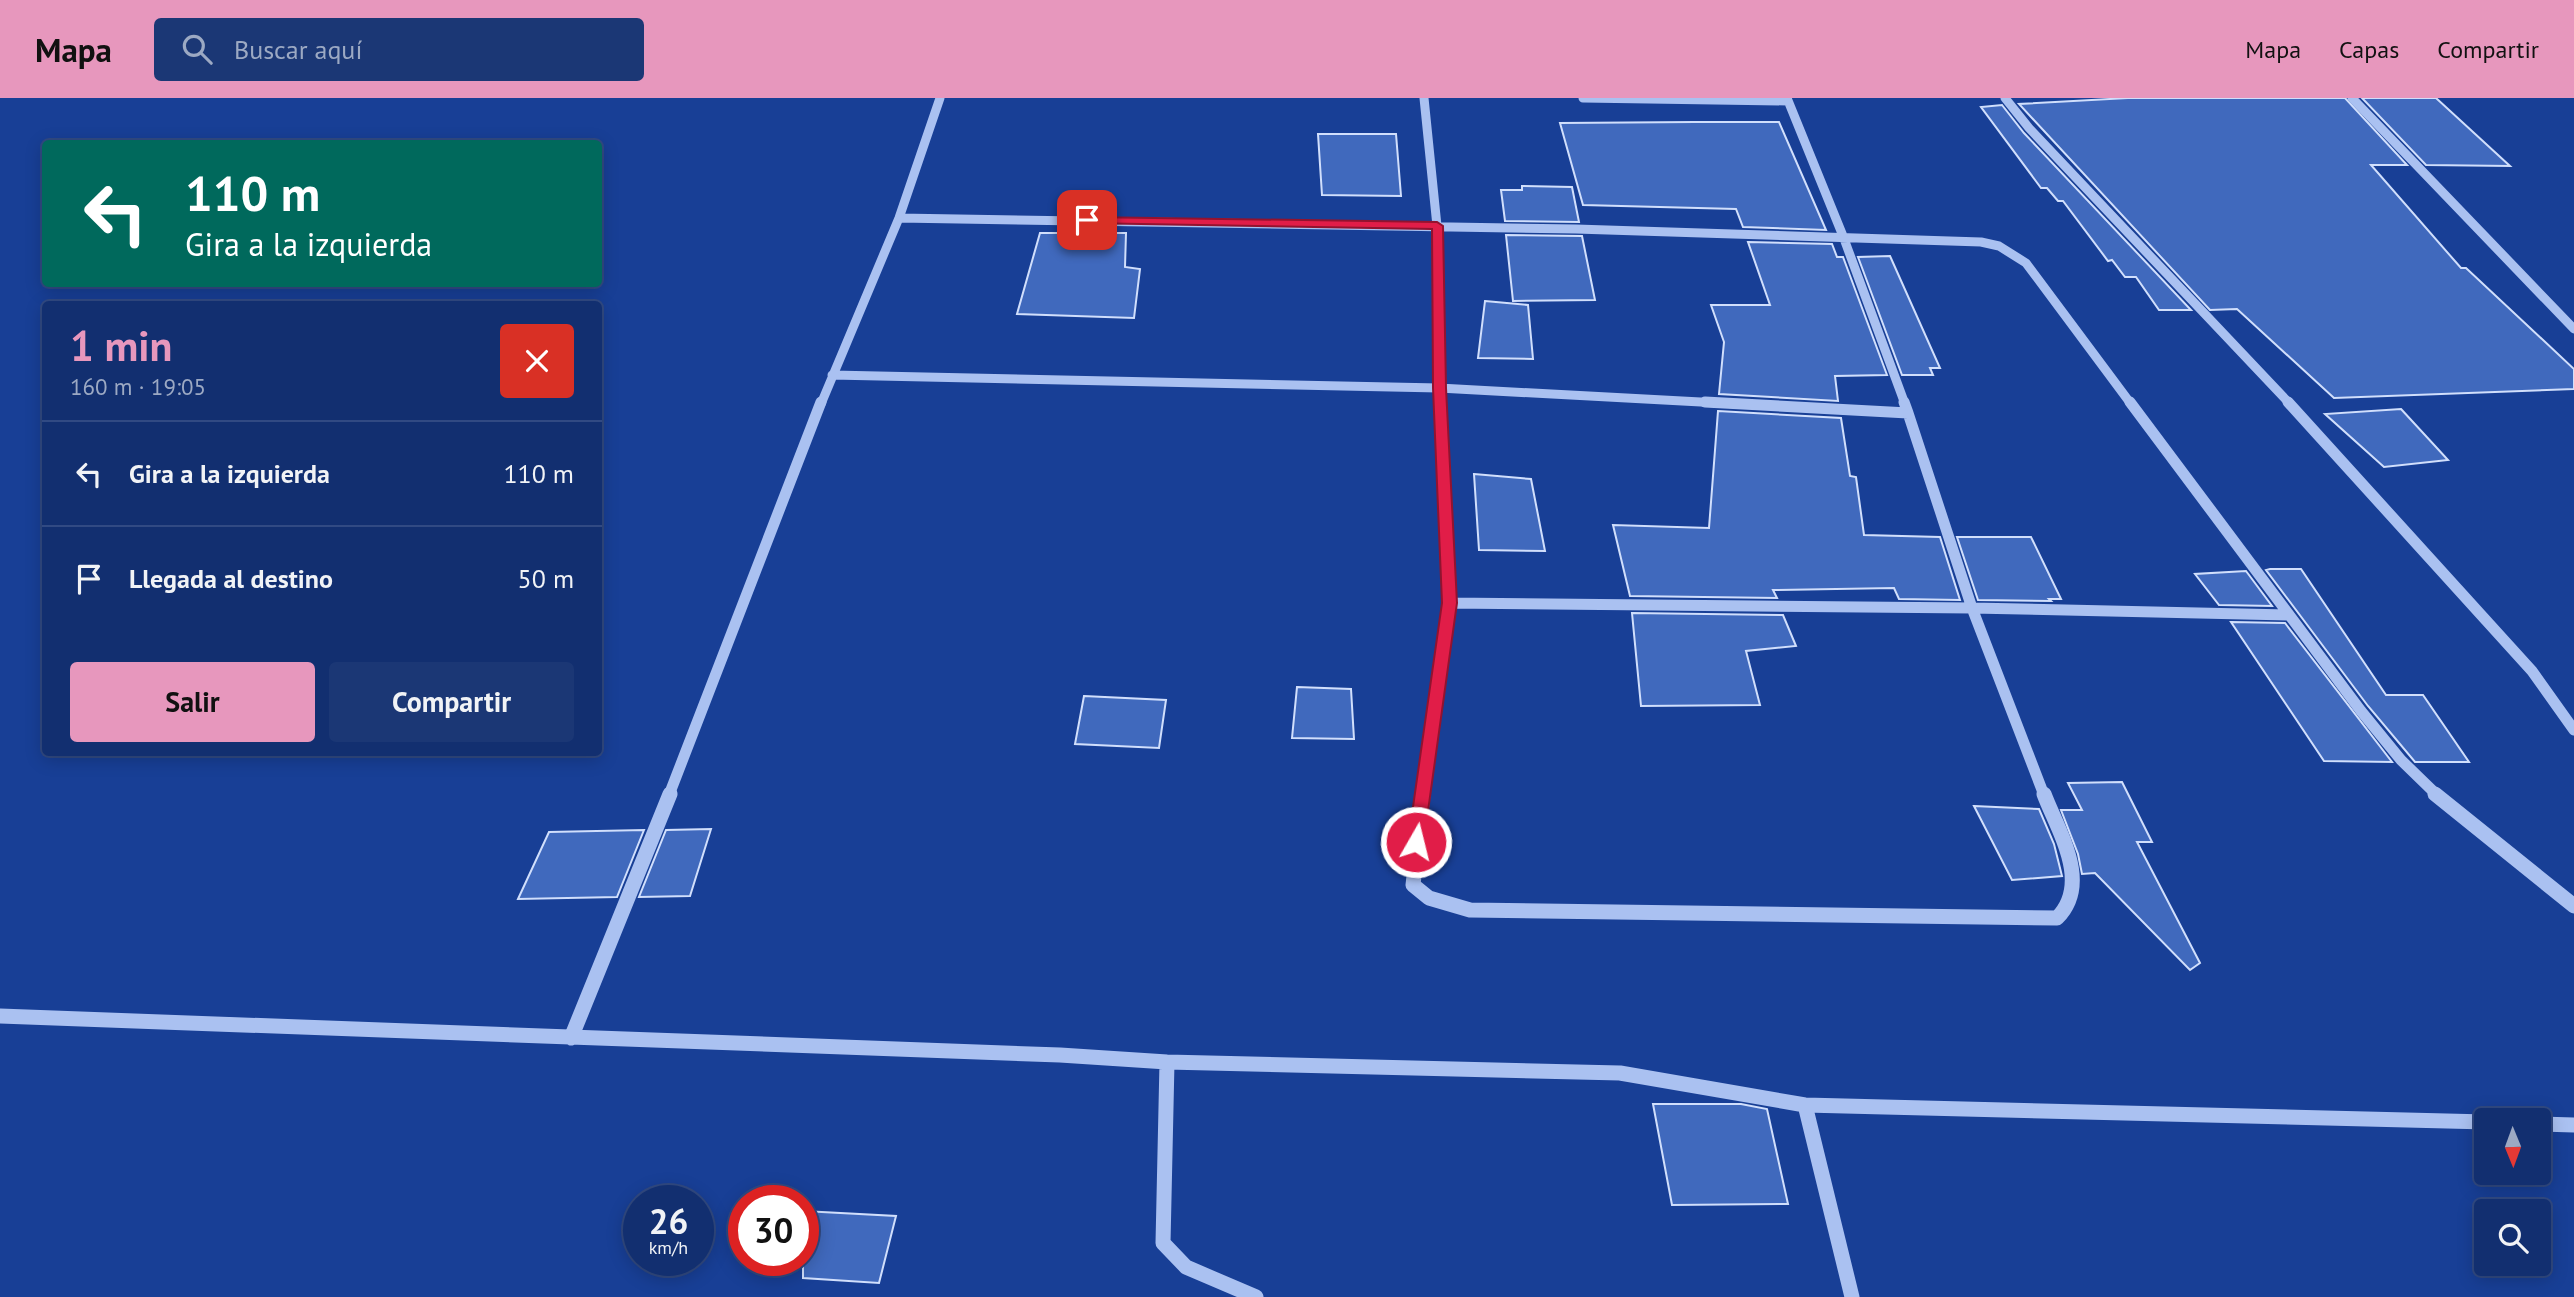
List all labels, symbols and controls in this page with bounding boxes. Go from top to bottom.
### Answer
search box [154,18,644,81]
text: Mapa [35,28,112,71]
icon: search [178,30,216,68]
text: Buscar aquí [234,33,362,66]
text: Mapa [2245,34,2301,65]
text: Capas [2339,34,2399,65]
text: Compartir [2437,34,2539,65]
text: 110 m [185,161,320,225]
icon: left [70,168,161,259]
pin [1057,190,1117,250]
icon: arrive [1068,201,1106,239]
text: Gira a la izquierda [185,223,432,265]
text: 1 min [70,318,172,373]
button: close [500,324,574,398]
text: 160 m · 19:05 [70,372,206,401]
icon: left [70,455,108,493]
text: Gira a la izquierda [129,457,330,490]
text: 110 m [503,457,574,490]
icon: arrive [70,560,108,598]
text: Llegada al destino [129,562,333,595]
text: 50 m [518,562,574,595]
button: Salir [70,662,315,742]
button: Compartir [329,662,574,742]
position arrow [1379,805,1453,879]
north arrow [2474,1108,2552,1185]
map controls [2474,1108,2551,1276]
speed limit sign: 30 [728,1185,819,1276]
text: 26 [649,1198,688,1244]
button: search [2474,1199,2551,1276]
text: km/h [649,1236,688,1259]

